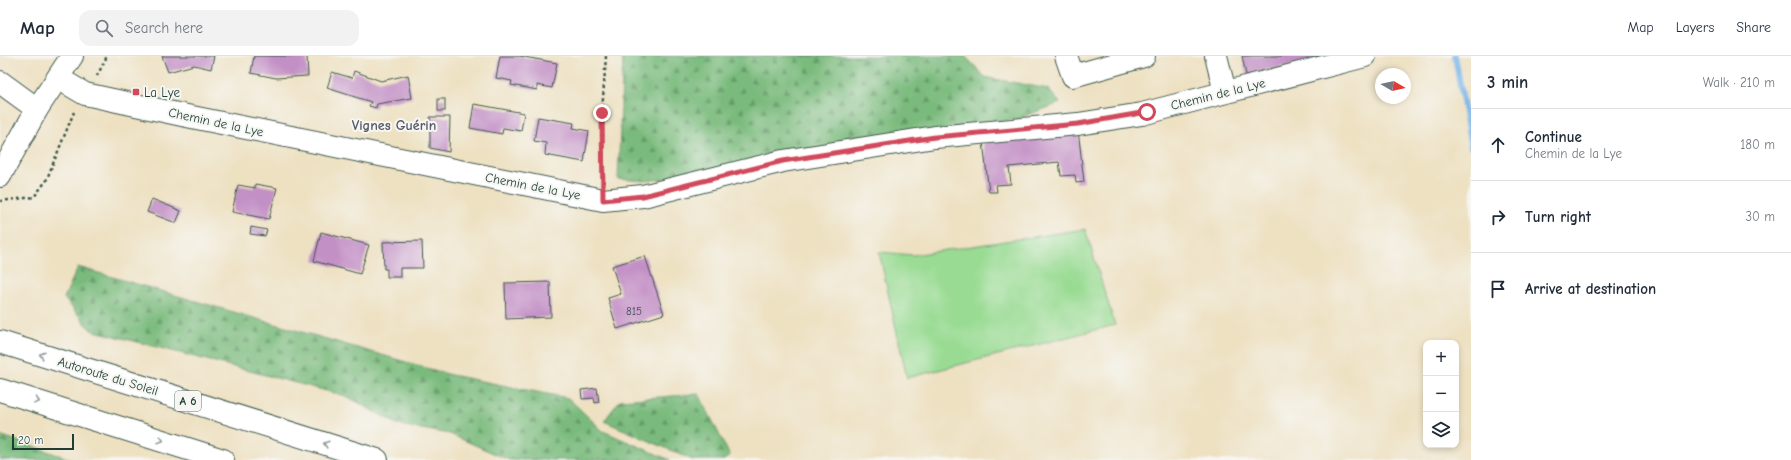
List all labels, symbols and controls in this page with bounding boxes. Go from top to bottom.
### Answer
search box [79,10,359,46]
text: Map [20,17,55,39]
icon: search [93,17,115,39]
text: Search here [125,19,203,37]
text: Map [1627,19,1654,36]
text: Layers [1676,19,1714,36]
text: Share [1736,19,1771,36]
north arrow [1375,68,1411,104]
text: 3 min [1487,73,1528,92]
street label: Chemin de la Lye [1169,75,1267,113]
text: Walk · 210 m [1703,75,1775,90]
place label: La Lye [144,85,180,100]
marker: La Lye [131,87,141,97]
route start [1138,103,1156,121]
route end [593,104,611,122]
street label: Chemin de la Lye [167,105,265,140]
district label: Vignes Guérin [352,117,436,134]
text: Continue [1525,128,1582,146]
icon: ahead [1487,134,1509,156]
text: 180 m [1740,137,1775,152]
text: Chemin de la Lye [1525,146,1622,161]
street label: Chemin de la Lye [484,169,583,203]
icon: right [1487,206,1509,228]
text: Turn right [1525,208,1591,226]
text: 30 m [1745,209,1775,224]
icon: arrive [1487,278,1509,300]
text: Arrive at destination [1525,280,1656,298]
house number: 815 [626,305,642,318]
map controls [1423,340,1459,448]
button: + [1423,340,1459,376]
one-way arrow [38,351,45,360]
street label: Autoroute du Soleil [56,354,160,398]
button: − [1423,376,1459,412]
road number: A 6 [175,391,201,411]
one-way arrow [34,396,41,405]
button: layers [1423,412,1459,448]
scale bar [12,432,74,451]
text: 20 m [18,434,43,447]
one-way arrow [157,436,164,444]
one-way arrow [323,440,330,449]

